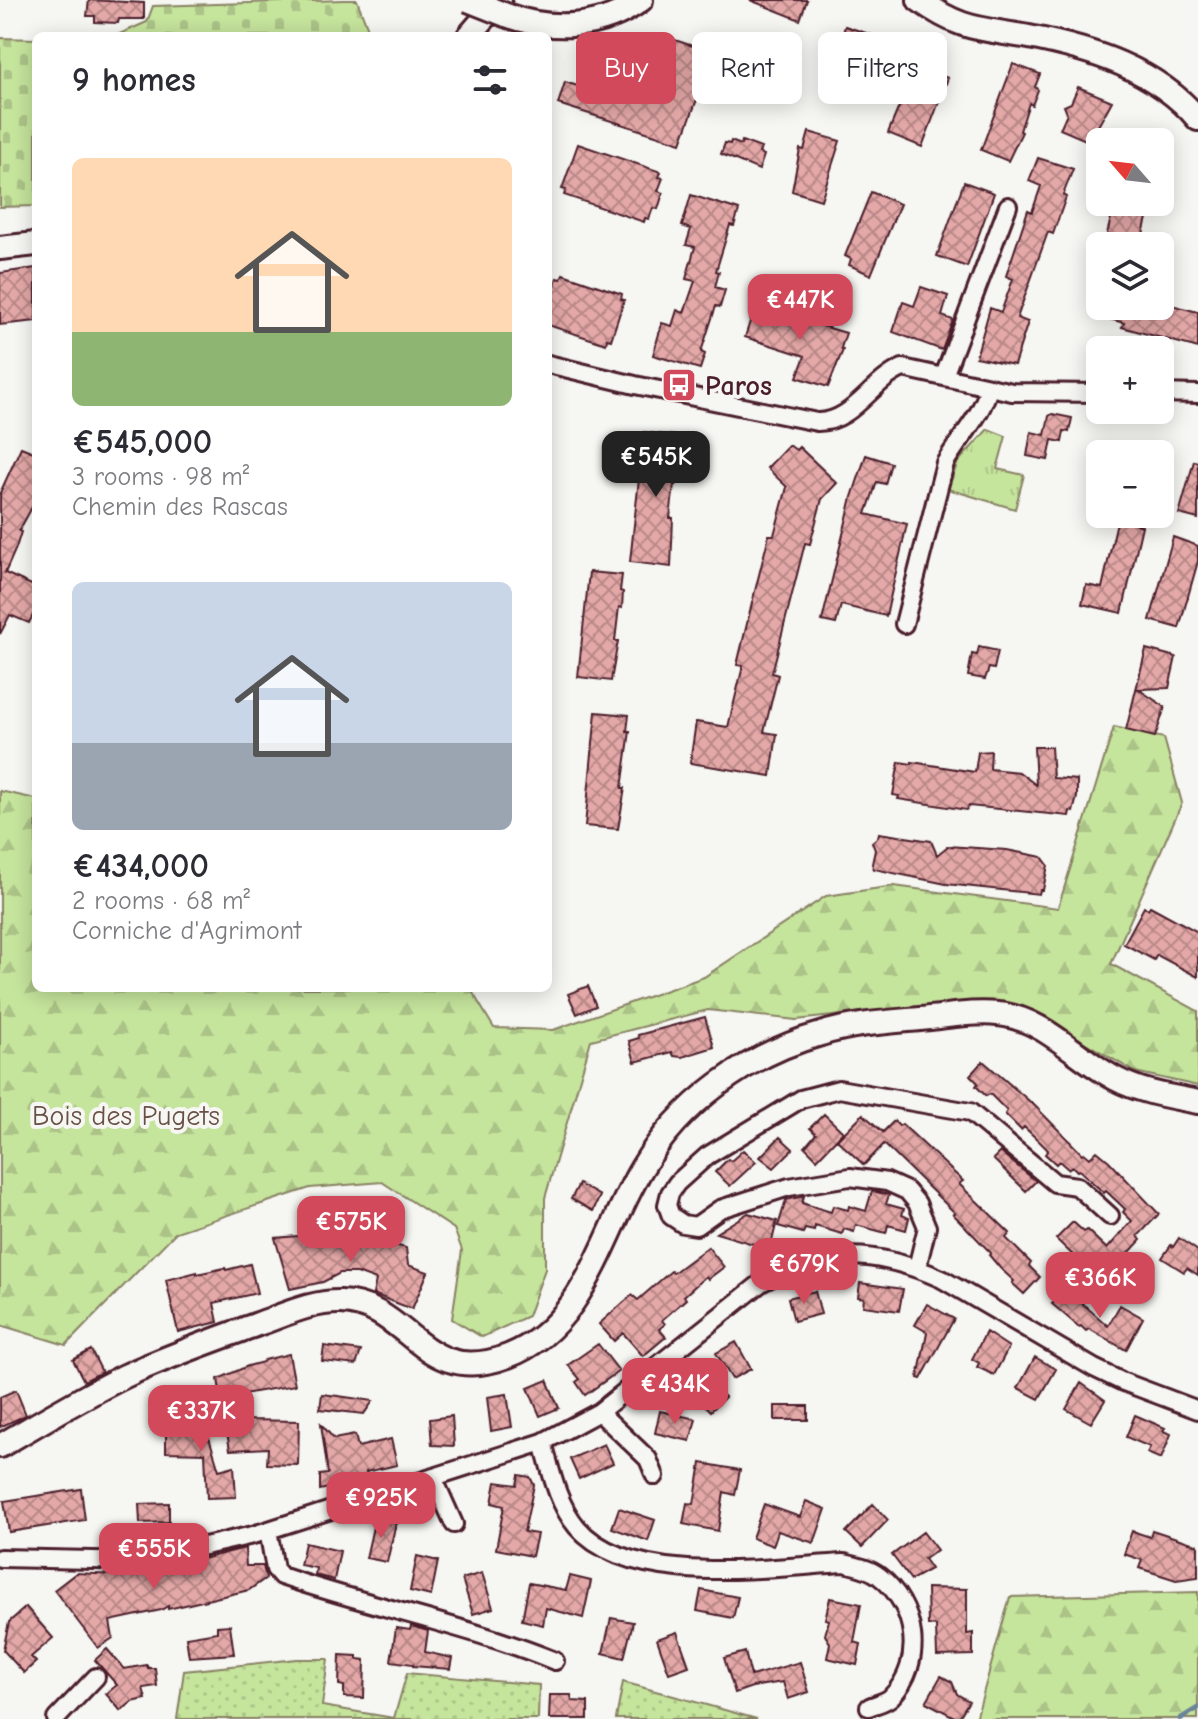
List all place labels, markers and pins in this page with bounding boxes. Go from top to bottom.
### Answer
pin: €447K [744,274,856,342]
bus stop icon: Paros [660,366,698,404]
place label: Paros [705,370,772,402]
pin: €545K [600,431,712,499]
pin: €575K [295,1196,407,1264]
pin: €679K [748,1238,860,1306]
pin: €366K [1044,1252,1156,1320]
pin: €434K [619,1358,731,1426]
pin: €337K [145,1385,257,1453]
pin: €925K [325,1472,437,1540]
pin: €555K [98,1523,210,1591]

